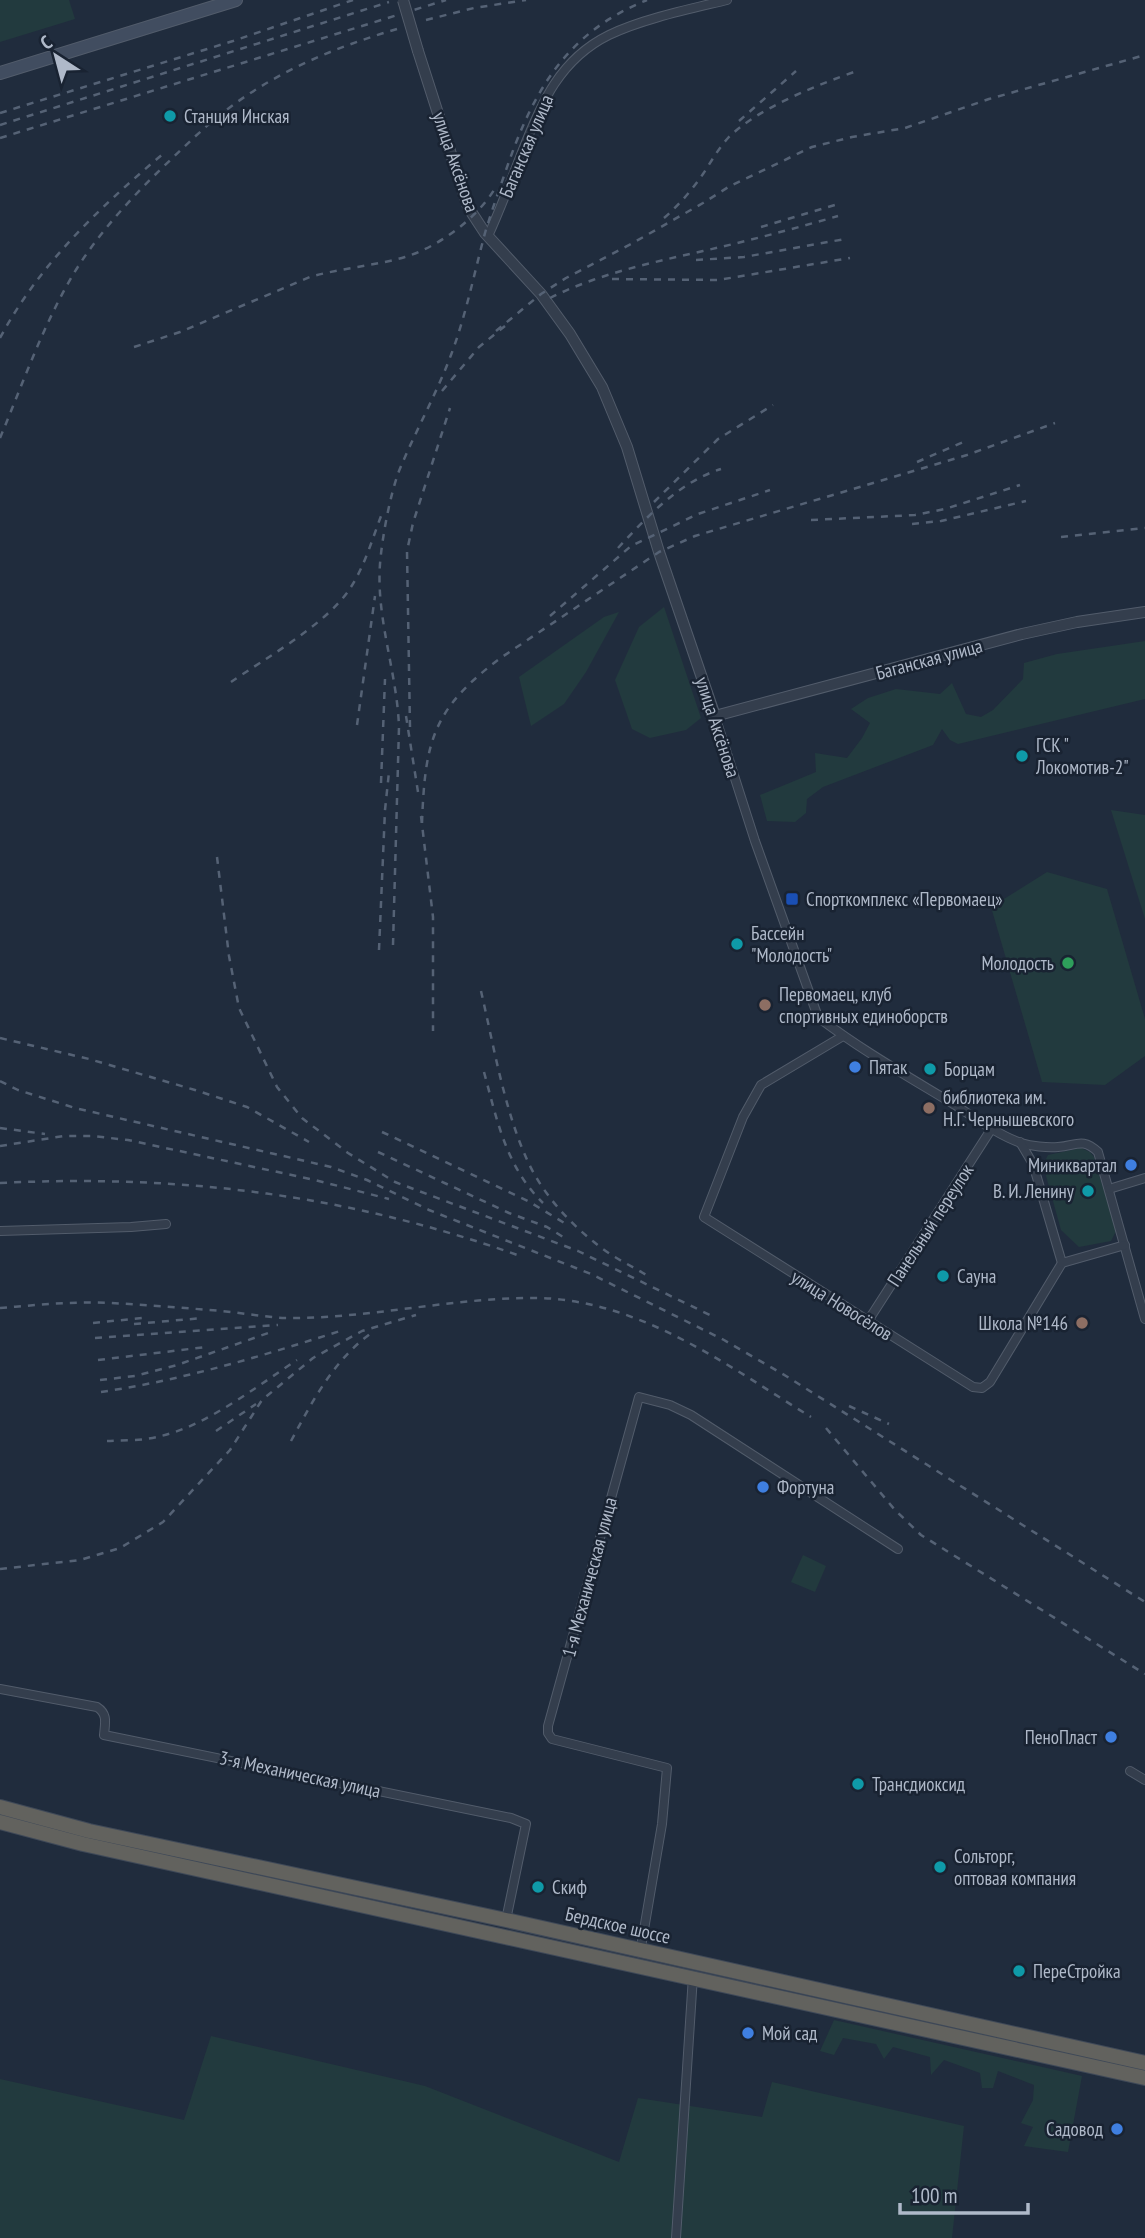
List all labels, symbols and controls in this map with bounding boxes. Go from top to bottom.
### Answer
north arrow [21,21,91,91]
text: С [35,30,57,55]
street label: Баганская улица [494,91,558,201]
place label: Станция Инская [184,104,289,128]
marker: Станция Инская [162,108,178,124]
street label: улица Аксёнова [428,109,484,215]
street label: Баганская улица [873,633,985,685]
street label: улица Аксёнова [690,674,746,780]
place label: ГСК " Локомотив-2" [1035,733,1129,779]
marker: ГСК " Локомотив-2" [1014,748,1030,764]
place label: Спорткомплекс «Первомаец» [806,887,1003,911]
marker: Спорткомплекс «Первомаец» [784,891,800,907]
place label: Бассейн "Молодость" [751,921,832,967]
marker: Бассейн "Молодость" [729,936,745,952]
place label: Молодость [981,951,1054,975]
marker: Молодость [1060,955,1076,971]
place label: Первомаец, клуб спортивных единоборств [779,982,948,1028]
marker: Первомаец, клуб спортивных единоборств [757,997,773,1013]
place label: Пятак [869,1055,908,1079]
place label: Борцам [944,1057,995,1081]
marker: Пятак [847,1059,863,1075]
marker: Борцам [922,1061,938,1077]
place label: библиотека им. Н.Г. Чернышевского [943,1085,1074,1131]
marker: библиотека им. Н.Г. Чернышевского [921,1100,937,1116]
place label: Миниквартал [1028,1153,1117,1177]
marker: Миниквартал [1123,1157,1139,1173]
street label: Панельный переулок [881,1159,979,1291]
place label: В. И. Ленину [993,1179,1075,1203]
marker: В. И. Ленину [1080,1183,1096,1199]
street label: улица Новосёлов [787,1264,897,1346]
place label: Сауна [957,1264,996,1288]
marker: Сауна [935,1268,951,1284]
place label: Школа №146 [979,1311,1068,1335]
marker: Школа №146 [1074,1315,1090,1331]
place label: Фортуна [777,1475,834,1499]
marker: Фортуна [755,1479,771,1495]
street label: 1-я Механическая улица [556,1495,622,1659]
place label: ПеноПласт [1025,1725,1098,1749]
marker: ПеноПласт [1103,1729,1119,1745]
street label: 3-я Механическая улица [217,1745,383,1803]
place label: Трансдиоксид [872,1772,966,1796]
marker: Трансдиоксид [850,1776,866,1792]
place label: Сольторг, оптовая компания [954,1844,1076,1890]
marker: Сольторг, оптовая компания [932,1859,948,1875]
place label: Скиф [552,1875,587,1899]
marker: Скиф [530,1879,546,1895]
street label: Бердское шоссе [563,1901,673,1949]
place label: ПереСтройка [1033,1959,1121,1983]
marker: ПереСтройка [1011,1963,1027,1979]
place label: Мой сад [762,2021,818,2045]
marker: Мой сад [740,2025,756,2041]
place label: Садовод [1046,2117,1104,2141]
marker: Садовод [1109,2121,1125,2137]
scale bar [900,2172,1028,2216]
text: 100 m [911,2182,957,2209]

